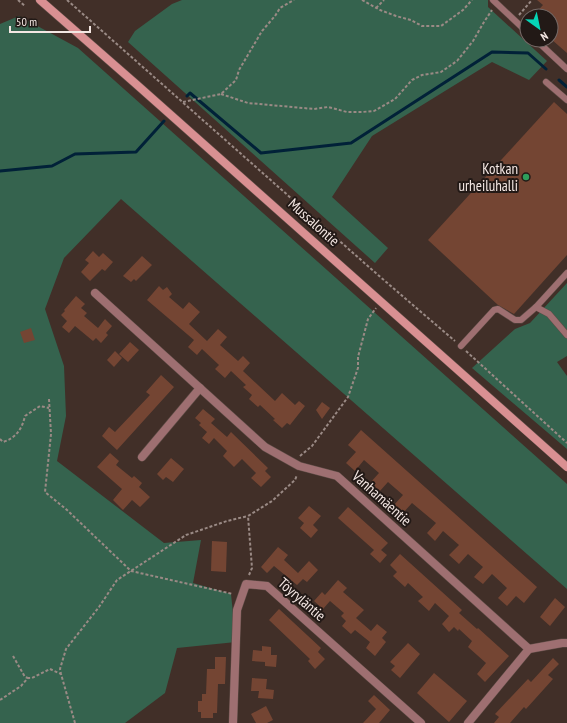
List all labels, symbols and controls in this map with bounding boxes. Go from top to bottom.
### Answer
scale bar [10,8,90,34]
north arrow [519,8,559,48]
text: 50 m [16,14,37,29]
text: N [538,29,551,44]
place label: Kotkan urheiluhalli [458,159,518,195]
marker: Kotkan urheiluhalli [521,172,531,182]
street label: Mussalontie [284,194,344,250]
street label: Vanhamäentie [348,466,416,530]
street label: Töyryläntie [274,573,330,625]

